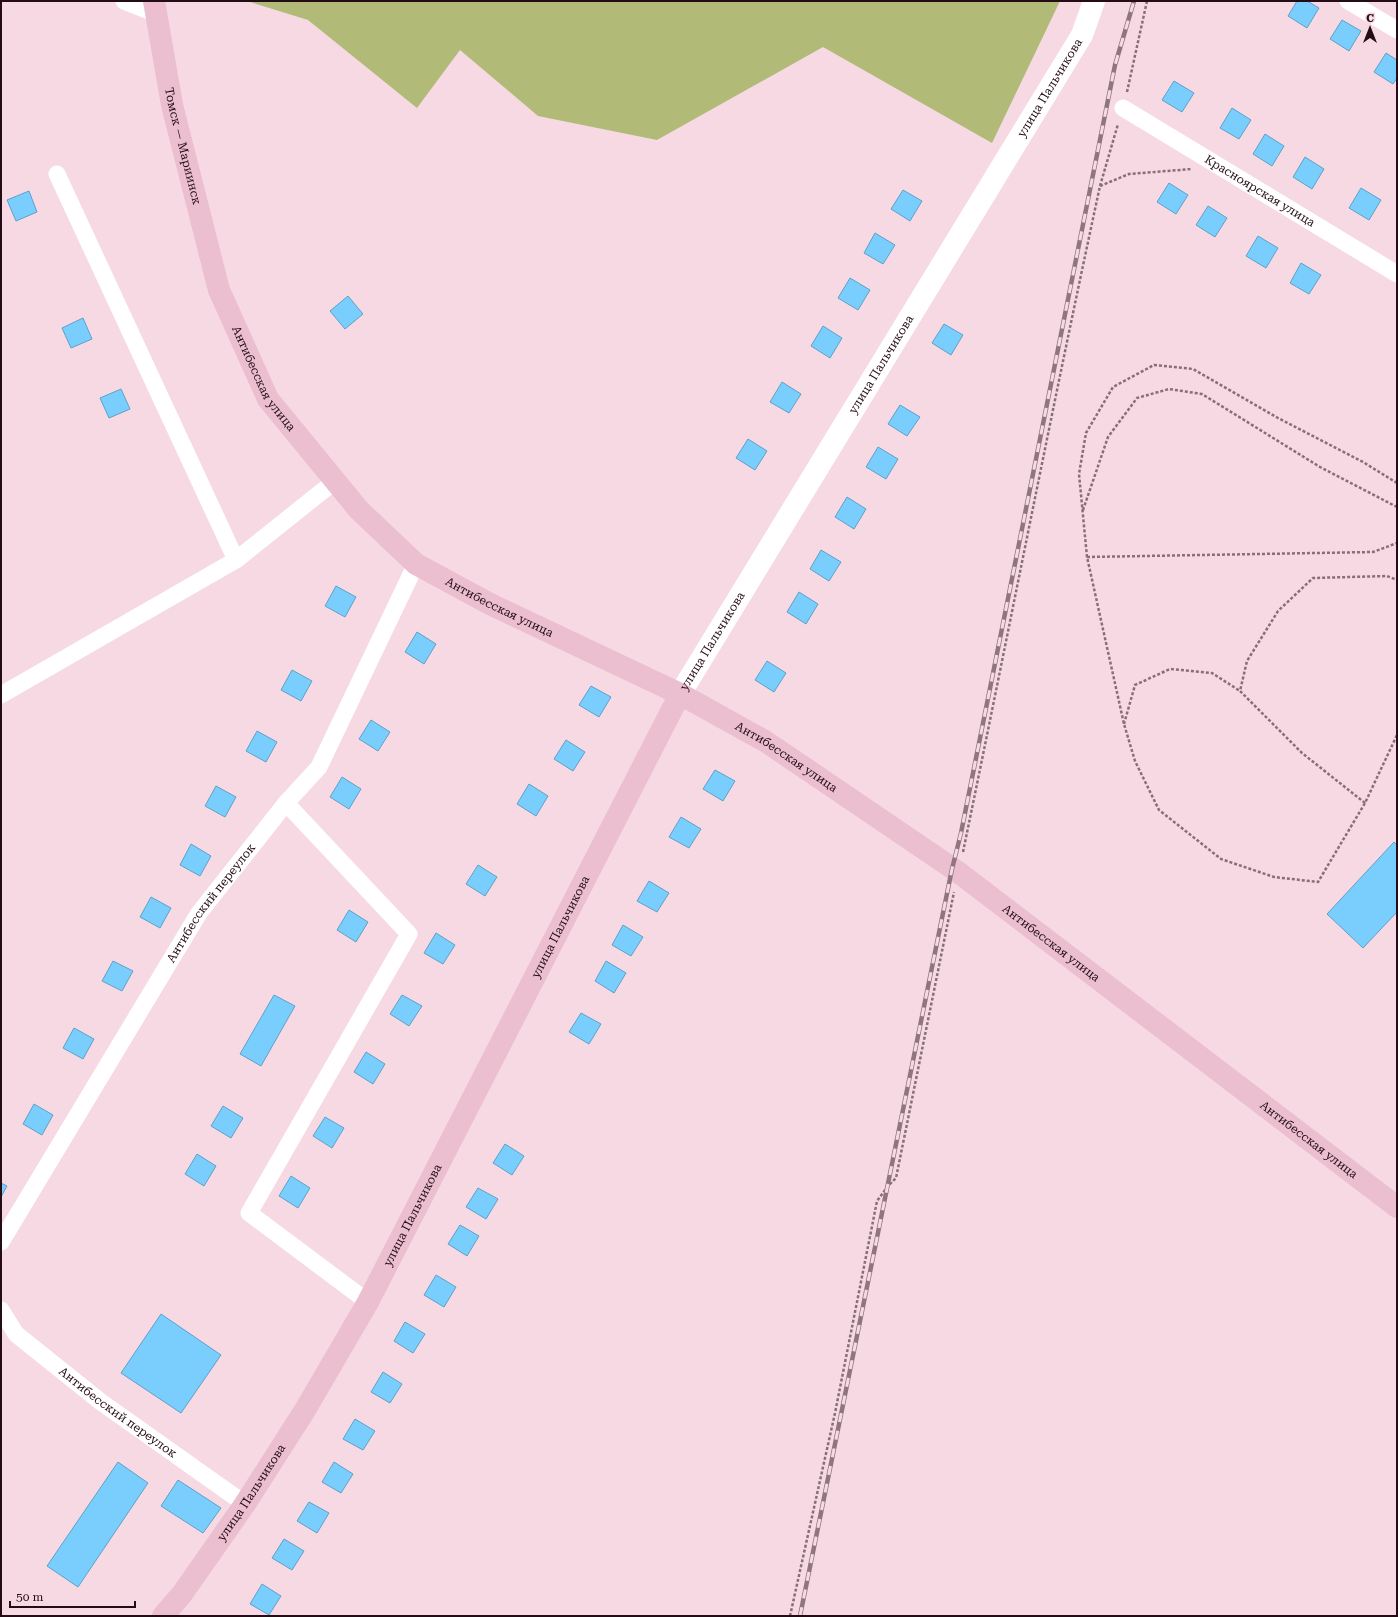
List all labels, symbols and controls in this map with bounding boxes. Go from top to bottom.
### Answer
north arrow [1350,8,1390,48]
text: С [1366,12,1374,25]
street label: улица Пальчикова [1014,36,1085,140]
street label: Томск — Мариинск [162,86,204,206]
street label: Красноярская улица [1202,152,1318,230]
street label: улица Пальчикова [846,312,917,416]
street label: Антибесская улица [229,324,299,434]
street label: Антибесская улица [443,574,556,640]
street label: улица Пальчикова [677,589,748,693]
street label: Антибесская улица [733,719,840,795]
street label: Антибесский переулок [164,840,258,965]
street label: улица Пальчикова [528,873,593,980]
street label: Антибесская улица [1000,902,1103,985]
street label: Антибесская улица [1257,1098,1361,1182]
street label: улица Пальчикова [380,1161,445,1269]
street label: Антибесский переулок [56,1364,180,1461]
street label: улица Пальчикова [214,1441,289,1544]
scale bar [10,1583,135,1609]
text: 50 m [16,1590,43,1604]

